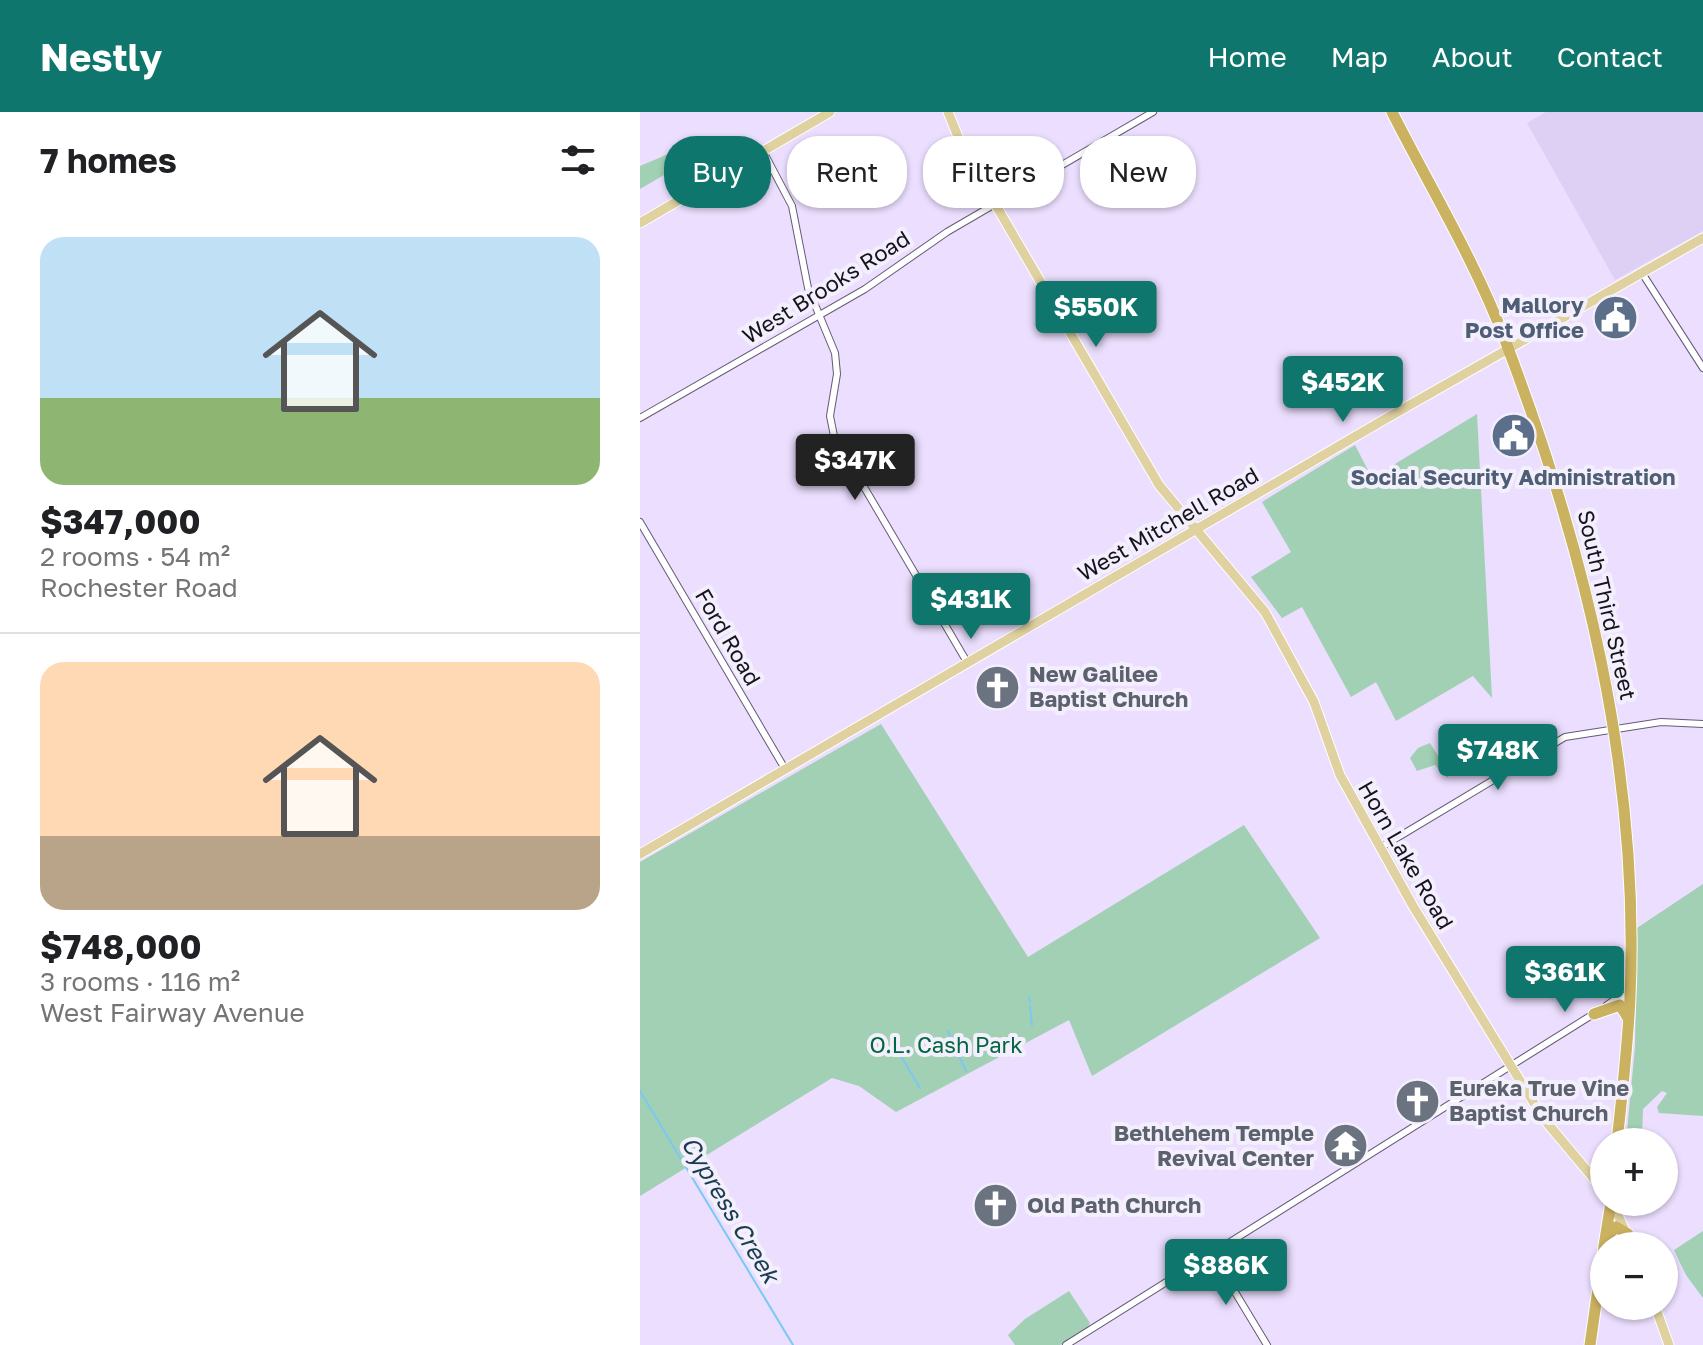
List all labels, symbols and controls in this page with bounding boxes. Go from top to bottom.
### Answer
text: Nestly [40,34,162,79]
text: Home [1208,40,1287,73]
text: Map [1331,40,1388,73]
text: About [1432,40,1513,73]
text: Contact [1557,40,1663,73]
chip: Buy [664,136,771,208]
chip: Rent [787,136,907,208]
chip: Filters [923,136,1064,208]
chip: New [1080,136,1196,208]
icon: filters [556,138,600,182]
text: 7 homes [40,140,177,180]
street label: West Brooks Road [737,224,914,349]
pin: $550K [1040,281,1152,349]
icon: home [248,289,392,433]
text: $550K [1054,291,1138,322]
place label: Mallory Post Office [1465,291,1584,343]
public building icon: Mallory Post Office [1591,294,1639,342]
pin: $452K [1287,356,1399,424]
text: $452K [1301,366,1385,397]
public building icon: Social Security Administration [1489,412,1537,460]
pin: $347K [799,434,911,502]
text: $347K [814,444,896,475]
street label: West Mitchell Road [1073,461,1263,586]
place label: Social Security Administration [1351,463,1675,490]
text: $347,000 [40,501,200,541]
street label: South Third Street [1573,507,1642,702]
text: 2 rooms · 54 m² [40,541,230,572]
text: Rochester Road [40,572,238,603]
pin: $431K [915,573,1027,641]
text: $431K [930,583,1012,614]
street label: Ford Road [690,584,767,690]
place label: New Galilee Baptist Church [1029,660,1188,712]
church icon: New Galilee Baptist Church [974,663,1022,711]
icon: home [248,714,392,858]
pin: $748K [1442,724,1554,792]
text: $748K [1456,734,1540,765]
street label: Horn Lake Road [1353,776,1460,934]
text: $748,000 [40,926,202,966]
pin: $361K [1509,946,1621,1014]
text: $361K [1524,956,1606,987]
text: 3 rooms · 116 m² [40,966,240,997]
text: West Fairway Avenue [40,997,305,1028]
park label: O.L. Cash Park [869,1031,1023,1058]
place label: Eureka True Vine Baptist Church [1449,1074,1629,1126]
church icon: Eureka True Vine Baptist Church [1394,1077,1442,1125]
place label: Bethlehem Temple Revival Center [1114,1119,1314,1171]
temple icon: Bethlehem Temple Revival Center [1321,1122,1369,1170]
map controls [1590,1128,1678,1320]
button: + [1590,1128,1678,1216]
water label: Cypress Creek [675,1131,788,1290]
church icon: Old Path Church [972,1181,1020,1229]
place label: Old Path Church [1027,1191,1201,1218]
button: − [1590,1232,1678,1320]
pin: $886K [1170,1239,1282,1307]
text: $886K [1183,1249,1269,1280]

